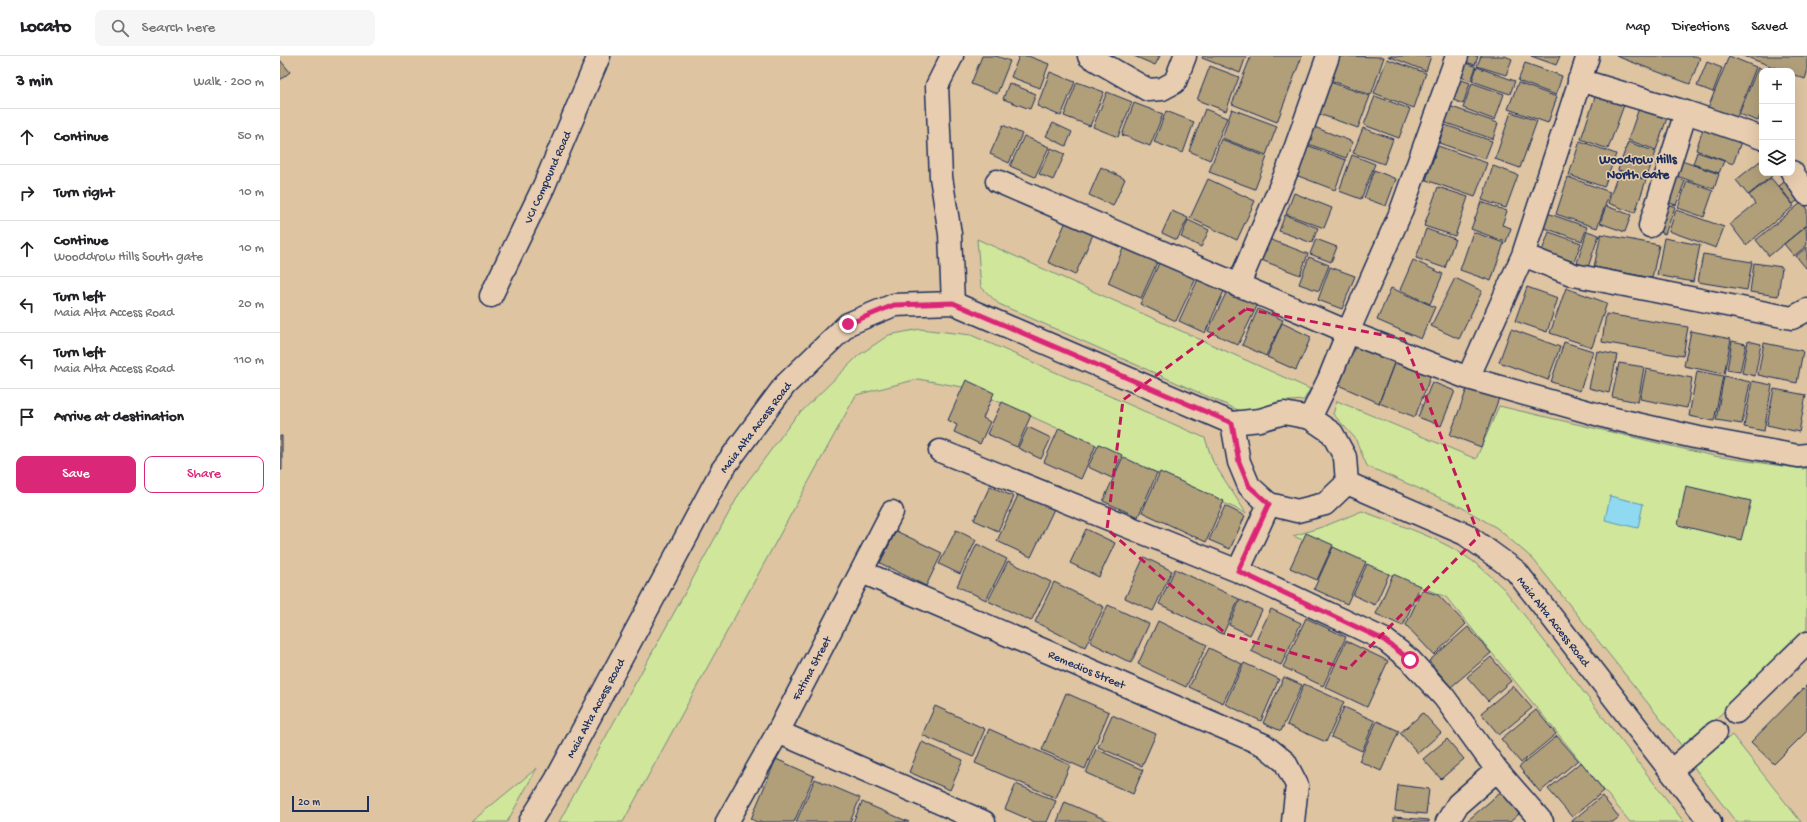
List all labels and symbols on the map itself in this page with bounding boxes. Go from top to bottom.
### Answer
street label: VCI Compound Road [522,129,576,227]
district label: Woodrow Hills North Gate [1598,153,1678,183]
route end [839,315,857,333]
street label: Maia Alta Access Road [718,379,796,477]
street label: Maia Alta Access Road [1513,574,1593,671]
street label: Fatima Street [790,634,836,704]
street label: Remedios Street [1046,648,1128,694]
route start [1401,651,1419,669]
street label: Maia Alta Access Road [565,656,629,761]
scale bar [292,794,369,813]

